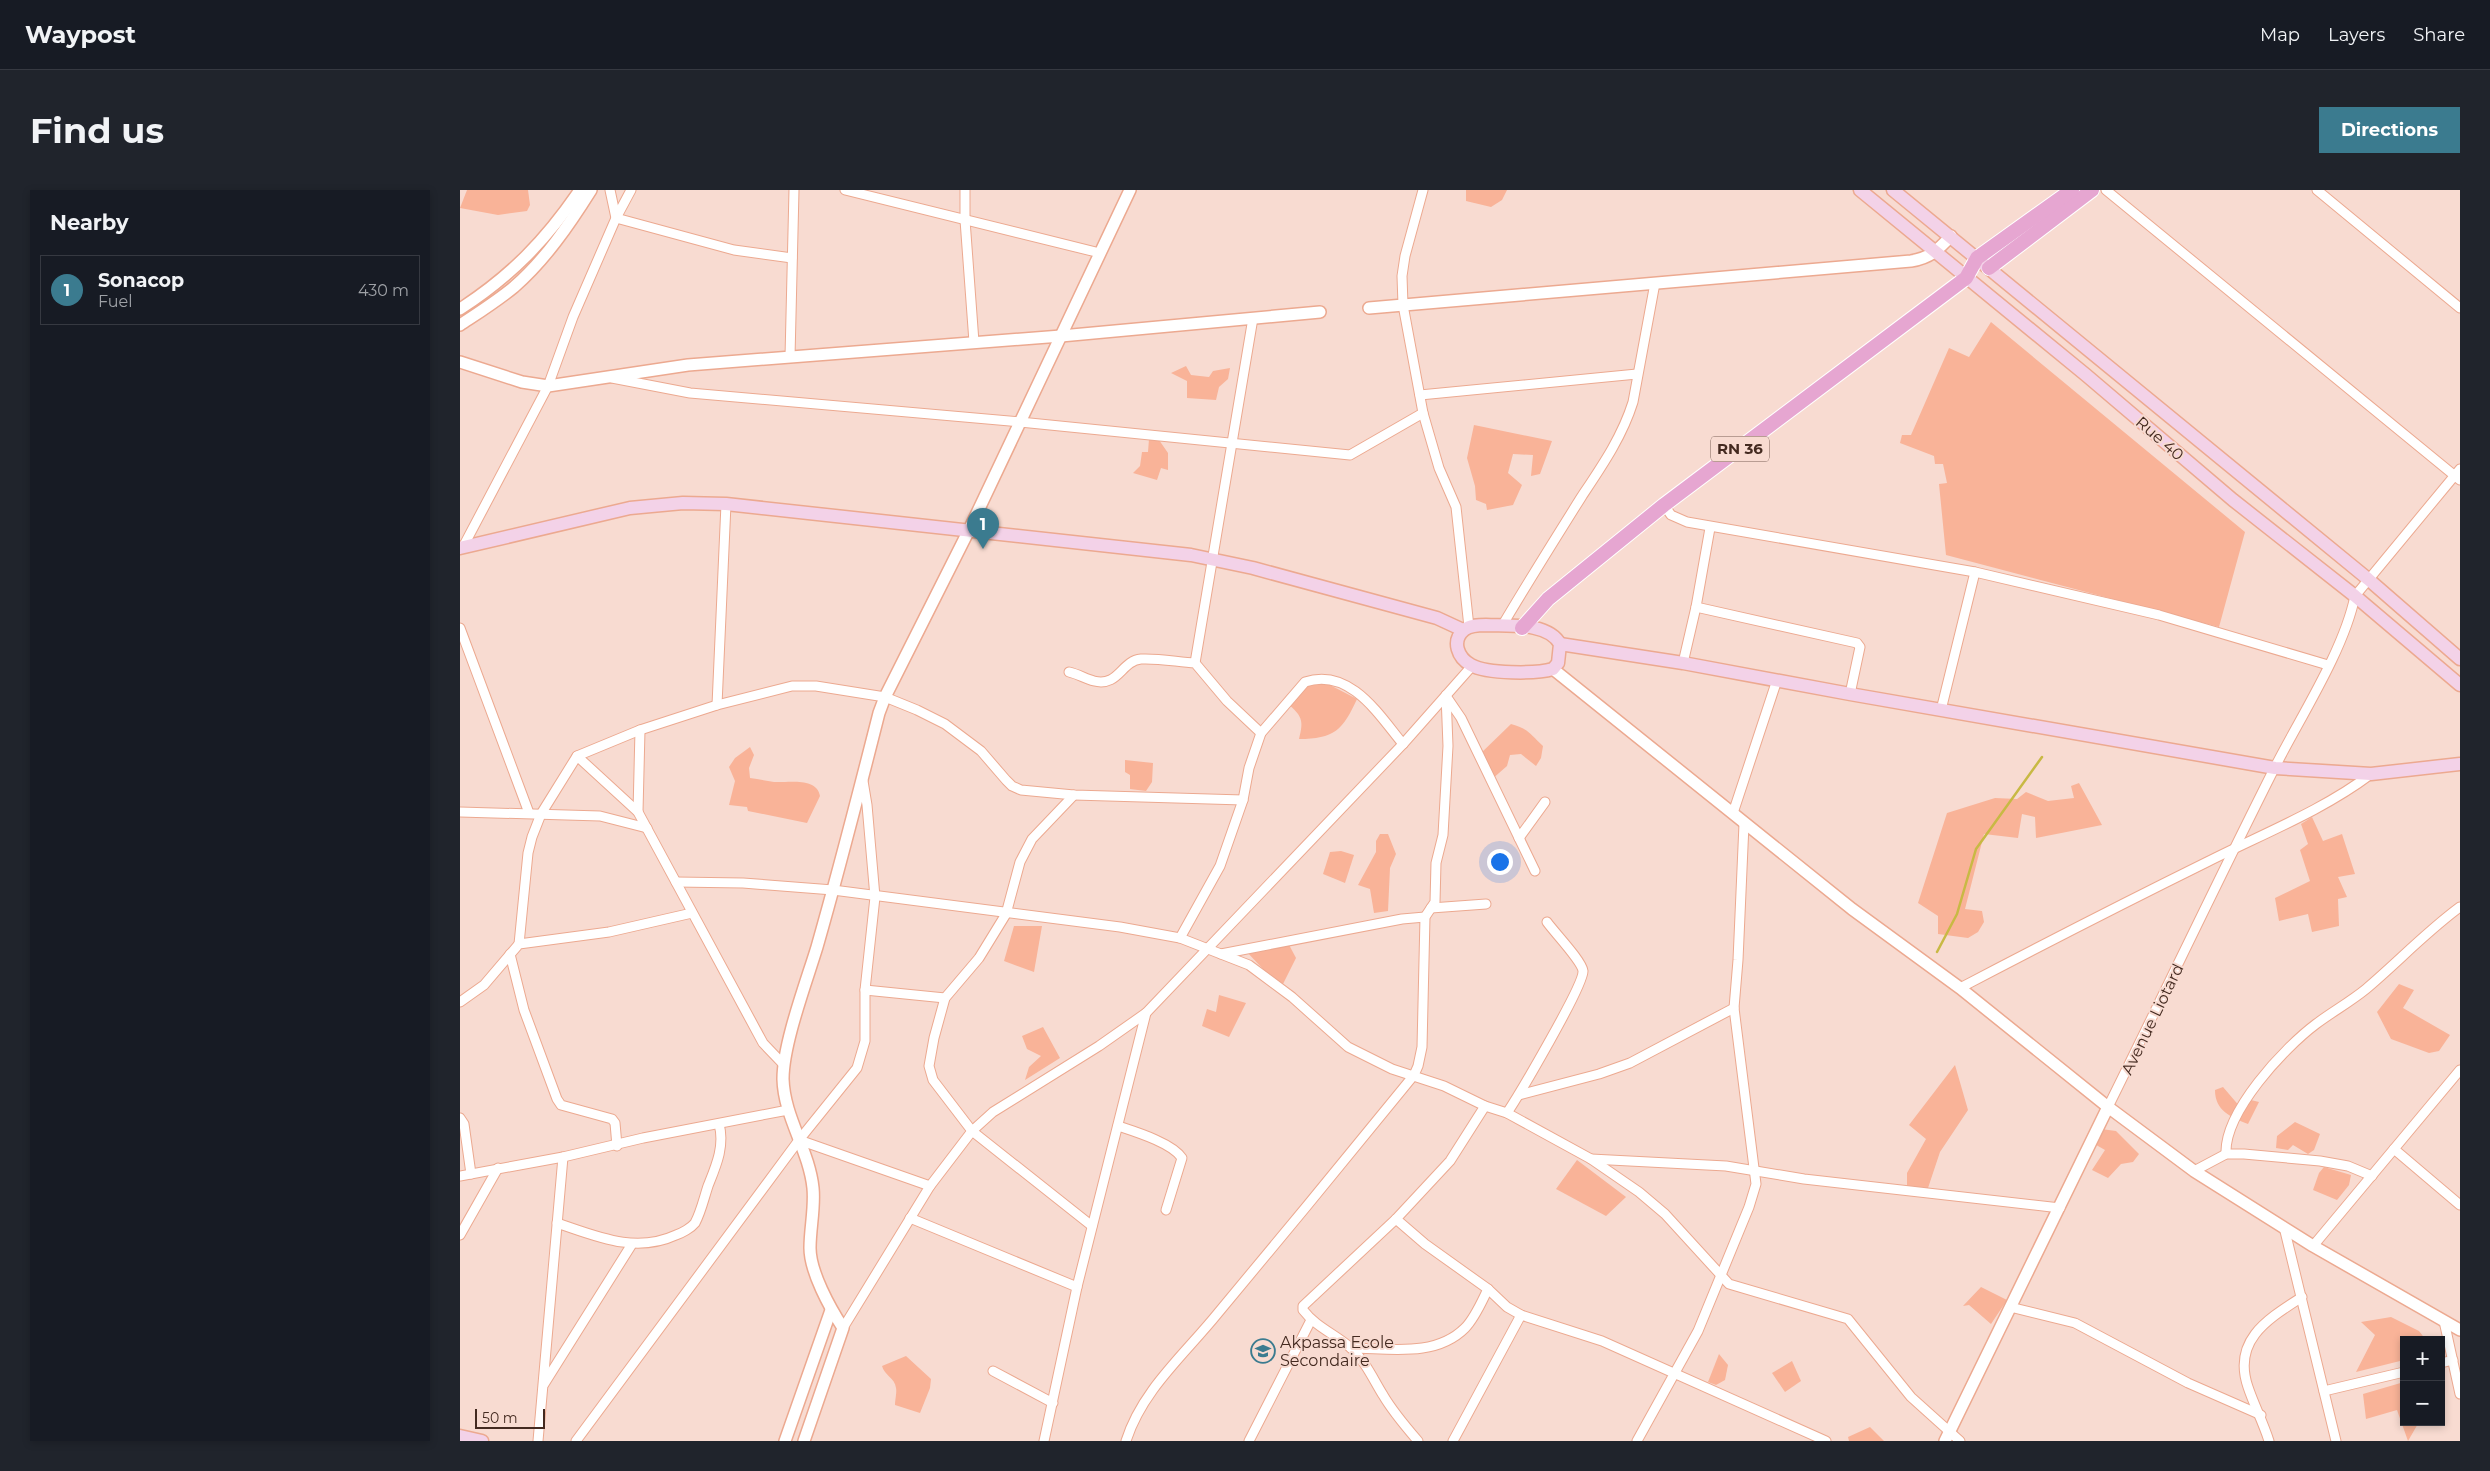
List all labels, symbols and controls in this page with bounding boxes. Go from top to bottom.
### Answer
text: Waypost [25,20,136,49]
text: Map [2260,24,2300,46]
text: Layers [2328,24,2385,46]
text: Share [2413,24,2465,46]
button: Directions [2319,107,2460,153]
text: Find us [30,109,164,152]
text: Nearby [50,210,129,235]
text: Sonacop [98,269,184,292]
text: 1 [64,281,70,300]
text: 430 m [358,281,409,300]
text: Fuel [98,292,133,311]
street label: Rue 40 [2132,412,2188,464]
road number: RN 36 [1711,436,1769,462]
pin: 1 [967,508,999,549]
your location [1487,849,1513,875]
street label: Avenue Liotard [2117,961,2188,1078]
place label: Akpassa Ecole Secondaire [1280,1333,1394,1370]
map controls [2400,1336,2445,1426]
button: + [2400,1336,2445,1381]
school or university icon: Akpassa Ecole Secondaire [1250,1338,1276,1364]
button: − [2400,1381,2445,1426]
scale bar [475,1406,545,1429]
text: 50 m [482,1409,518,1427]

